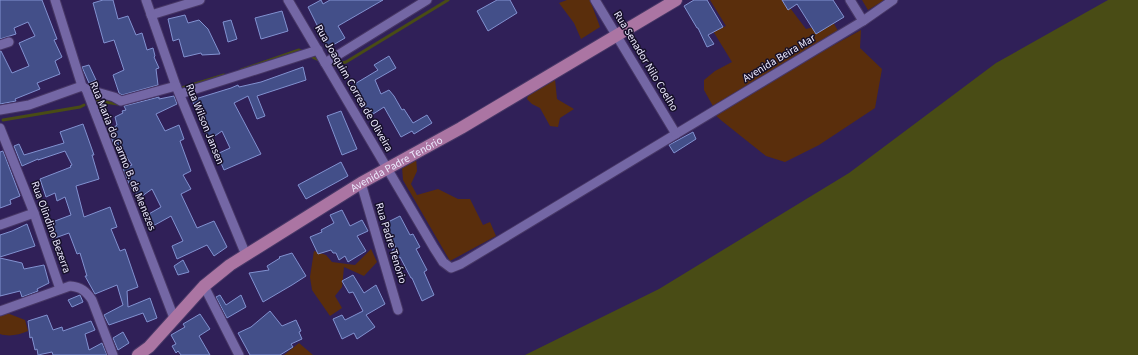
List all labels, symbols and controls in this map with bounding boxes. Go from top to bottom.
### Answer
street label: Rua Senador Nilo Coelho [610,8,682,114]
street label: Rua Joaquim Correa de Oliveira [311,22,397,154]
street label: Avenida Beira Mar [740,30,818,86]
street label: Rua Maria do Carmo B. de Menezes [86,79,160,233]
street label: Rua Wilson Jansen [182,81,228,167]
street label: Avenida Padre Tenório [347,132,445,195]
street label: Rua Olindino Bezerra [27,179,75,275]
street label: Rua Padre Tenório [372,201,410,285]

